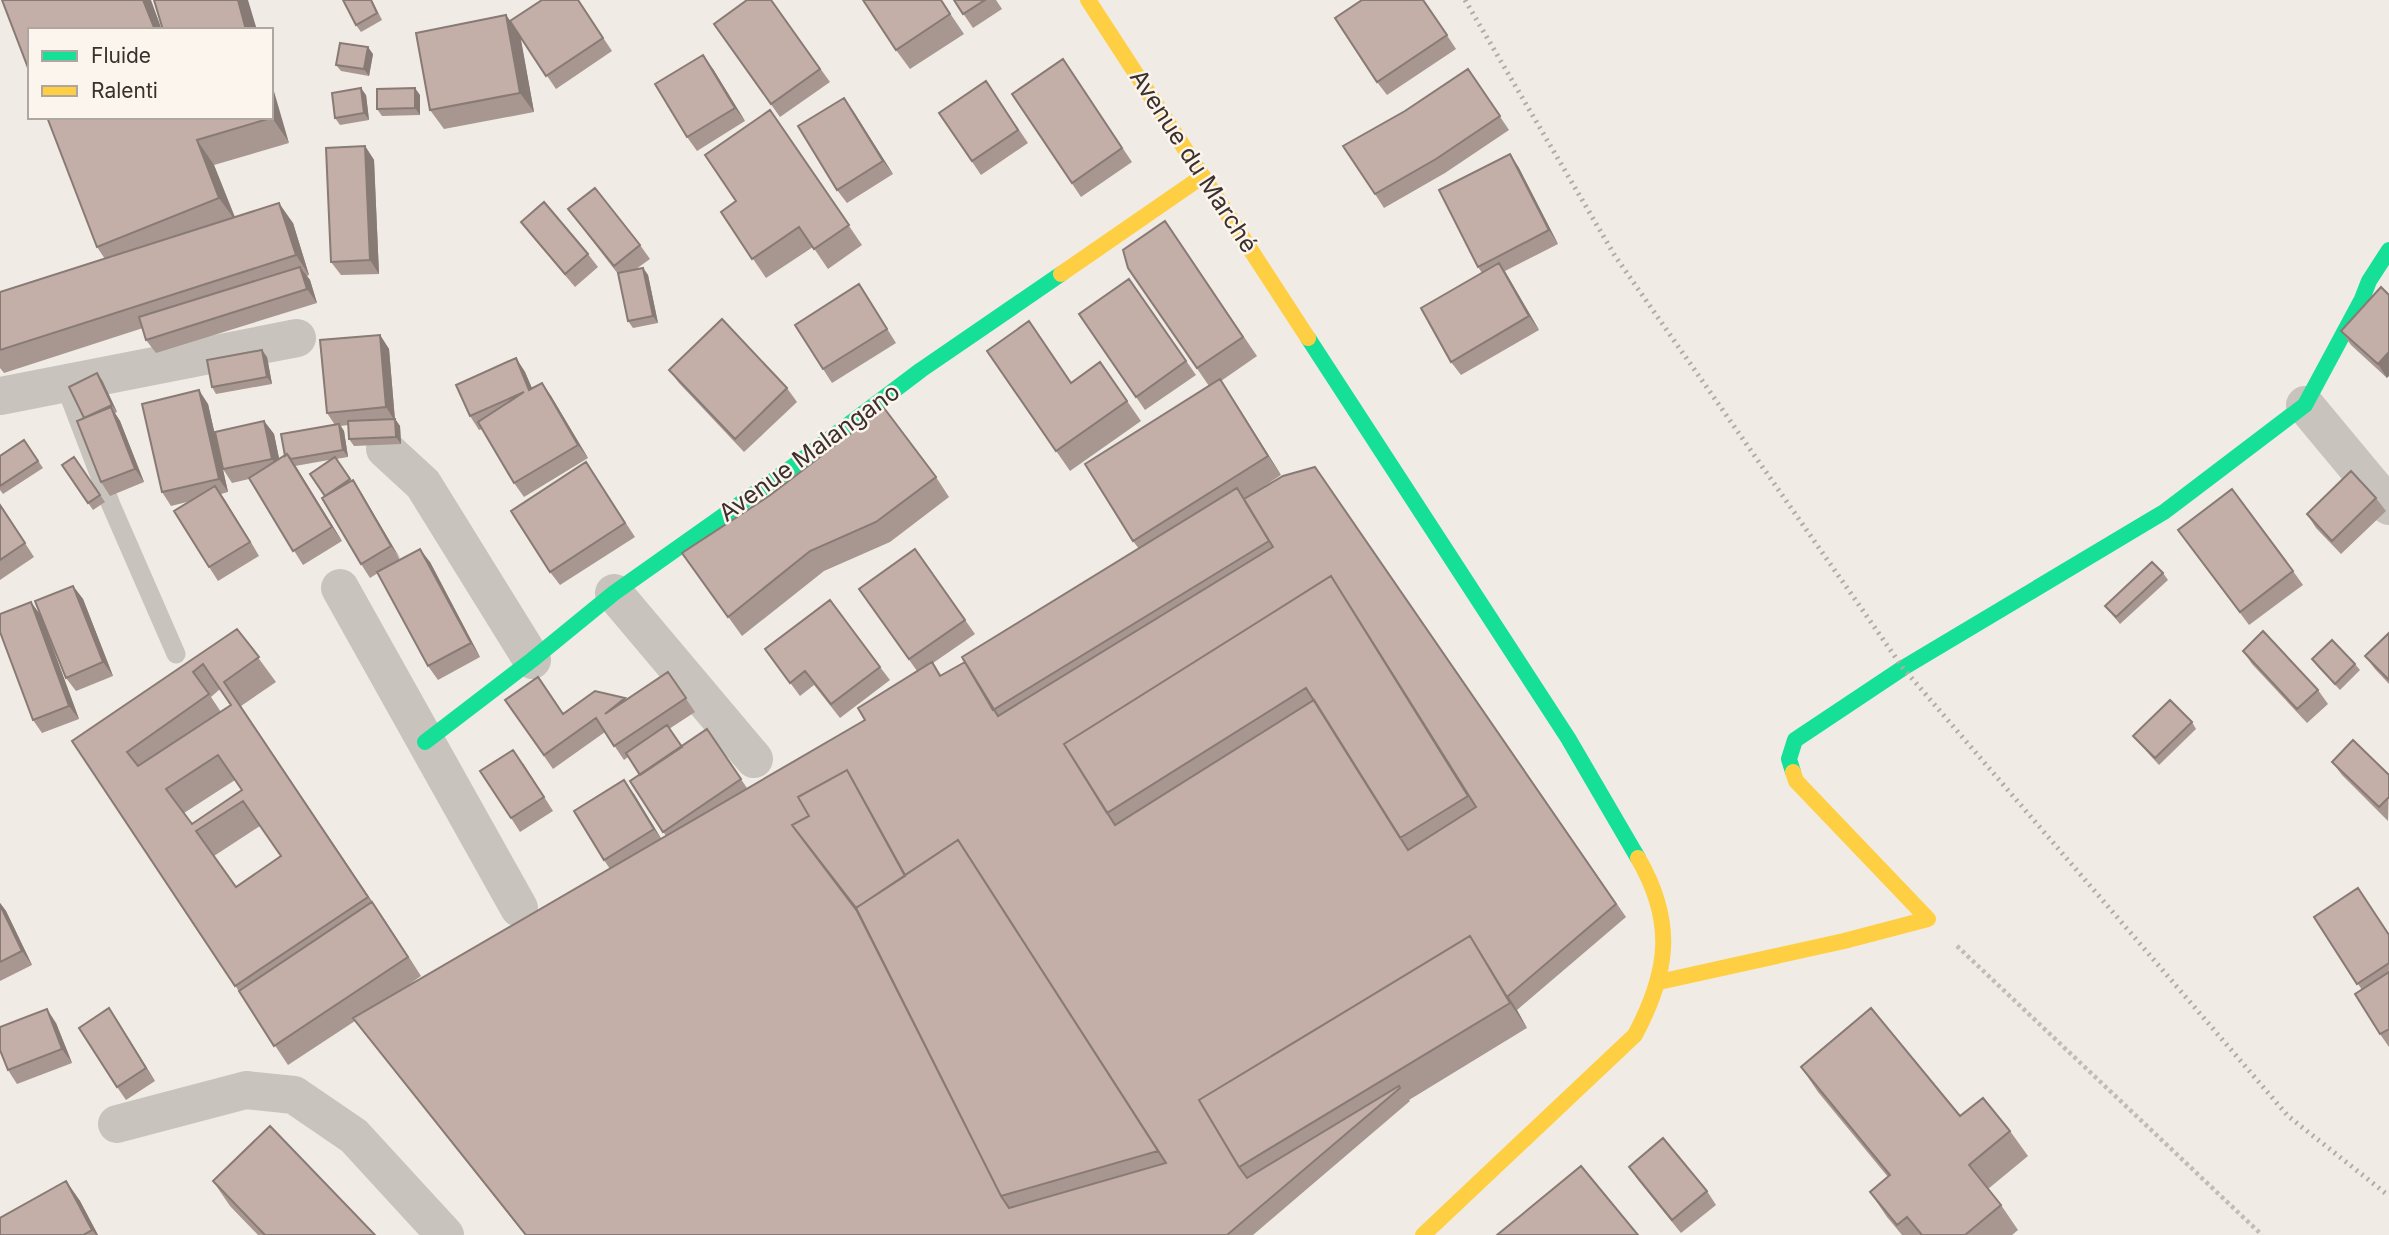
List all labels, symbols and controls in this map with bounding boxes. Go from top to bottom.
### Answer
legend [28,28,273,119]
text: Fluide [91,43,151,68]
street label: Avenue du Marché [1124,64,1264,258]
text: Ralenti [91,78,158,103]
street label: Avenue Malangano [713,377,905,527]

